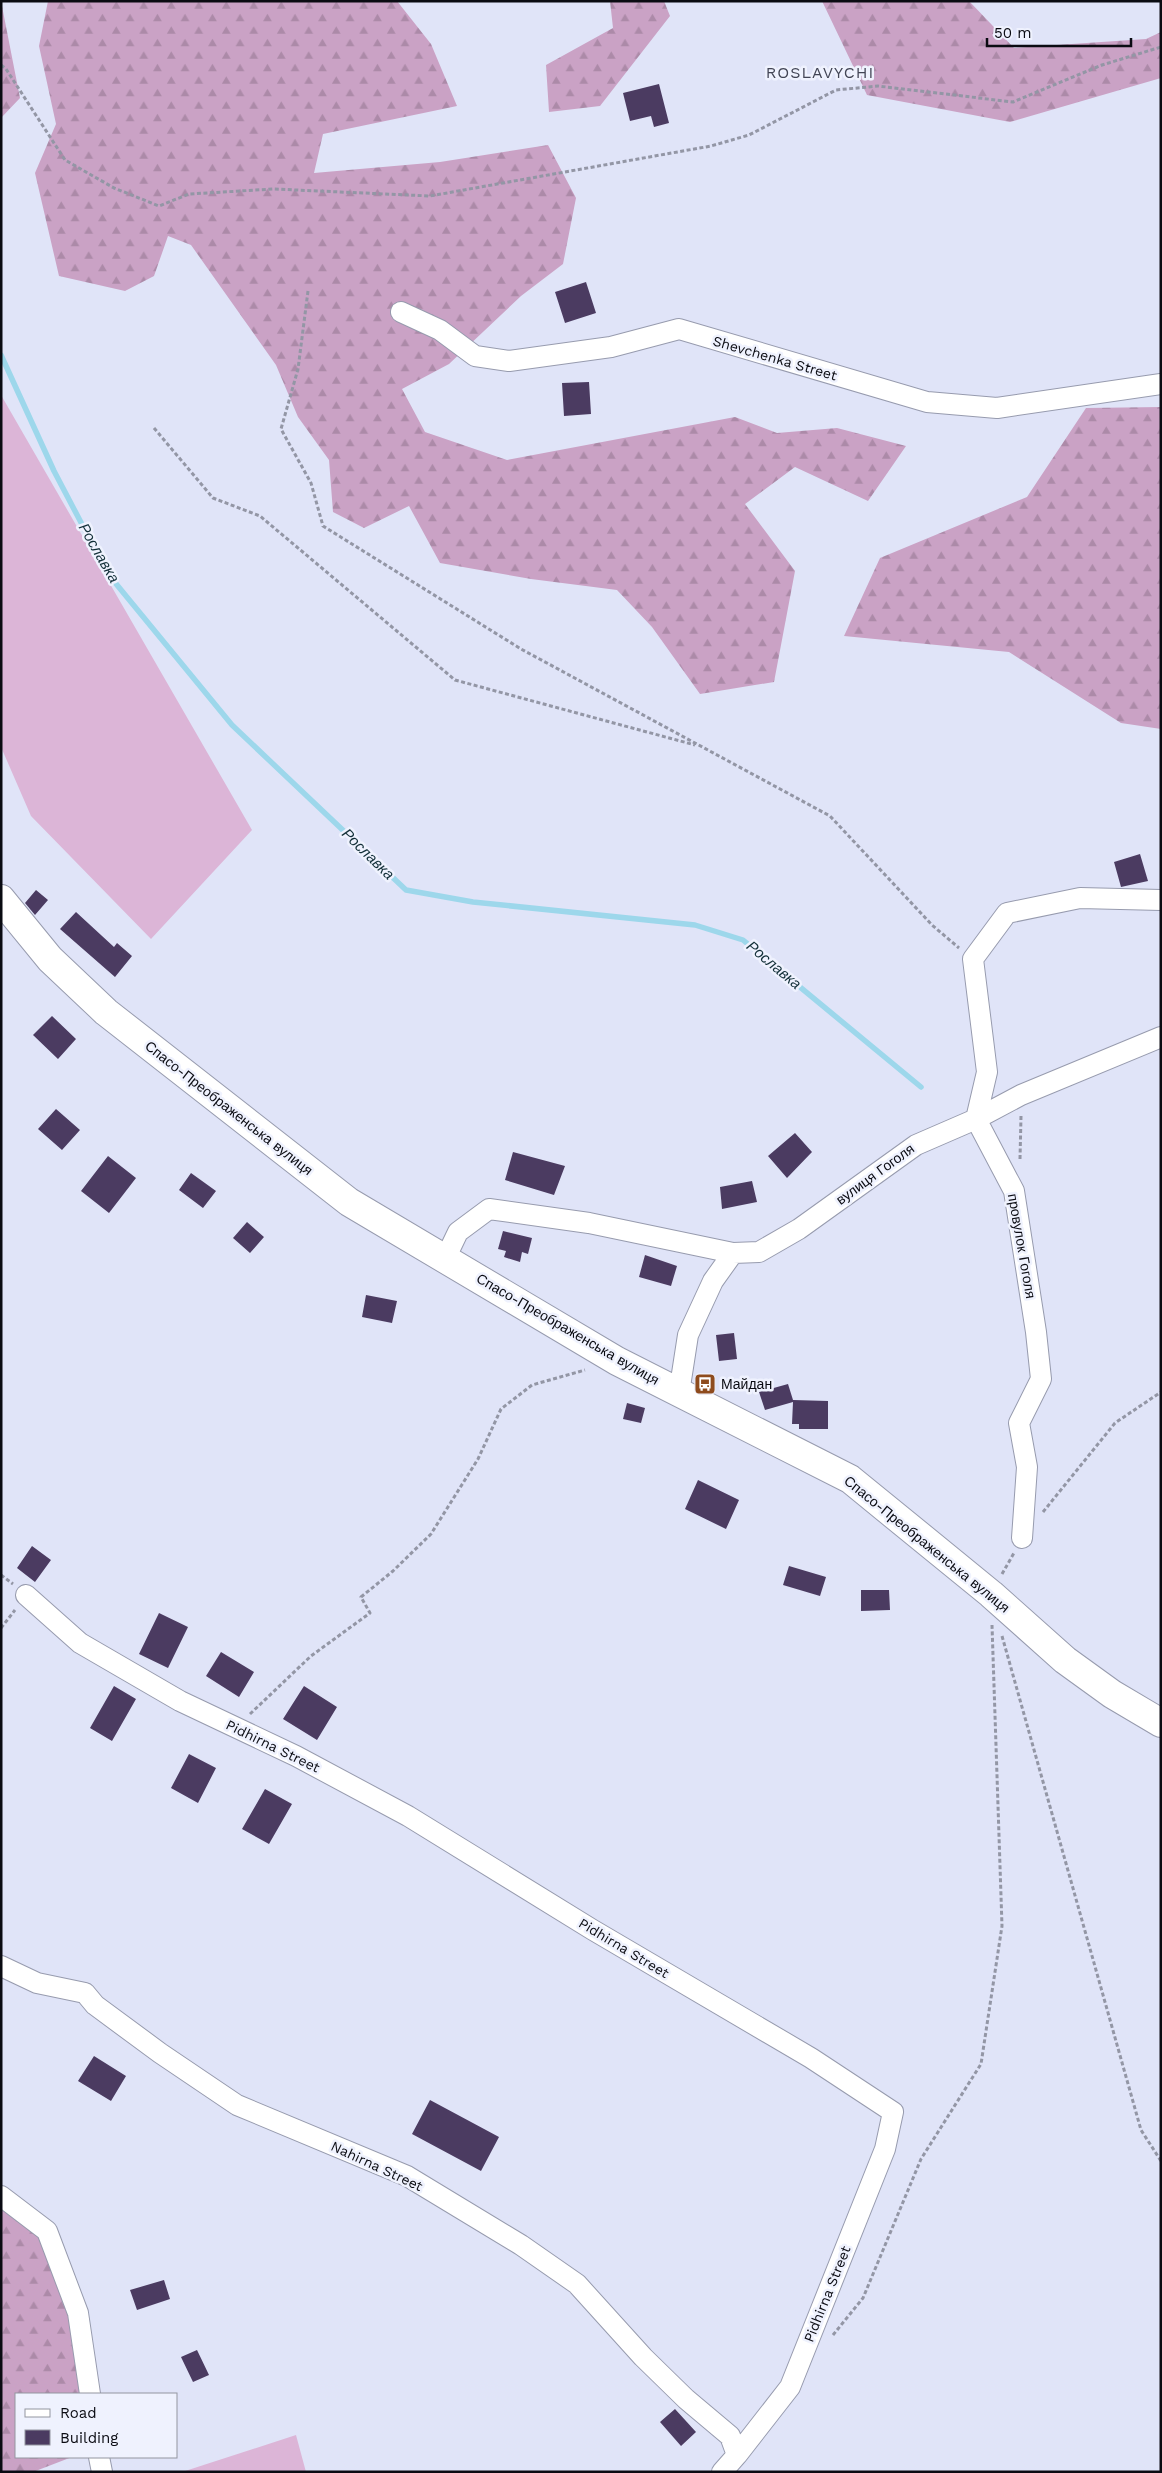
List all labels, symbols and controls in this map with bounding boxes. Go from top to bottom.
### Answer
scale bar [987,15,1131,47]
text: 50 m [994,24,1031,42]
district label: ROSLAVYCHI [766,63,874,82]
street label: Shevchenka Street [711,333,839,383]
water label: Рославка [75,520,123,586]
water label: Рославка [338,825,398,883]
water label: Рославка [743,937,805,993]
street label: Спасо-Преображенська вулиця [142,1038,316,1178]
street label: вулиця Гоголя [833,1140,917,1208]
street label: провулок Гоголя [1005,1192,1039,1300]
street label: Спасо-Преображенська вулиця [474,1270,662,1388]
bus stop icon: Майдан [693,1372,717,1396]
place label: Майдан [721,1376,772,1392]
street label: Спасо-Преображенська вулиця [841,1472,1013,1616]
street label: Pidhirna Street [224,1716,323,1776]
street label: Pidhirna Street [576,1915,672,1981]
street label: Nahirna Street [329,2138,426,2194]
street label: Pidhirna Street [800,2243,854,2344]
legend [15,2393,178,2458]
text: Road [60,2404,97,2422]
text: Building [60,2429,118,2447]

